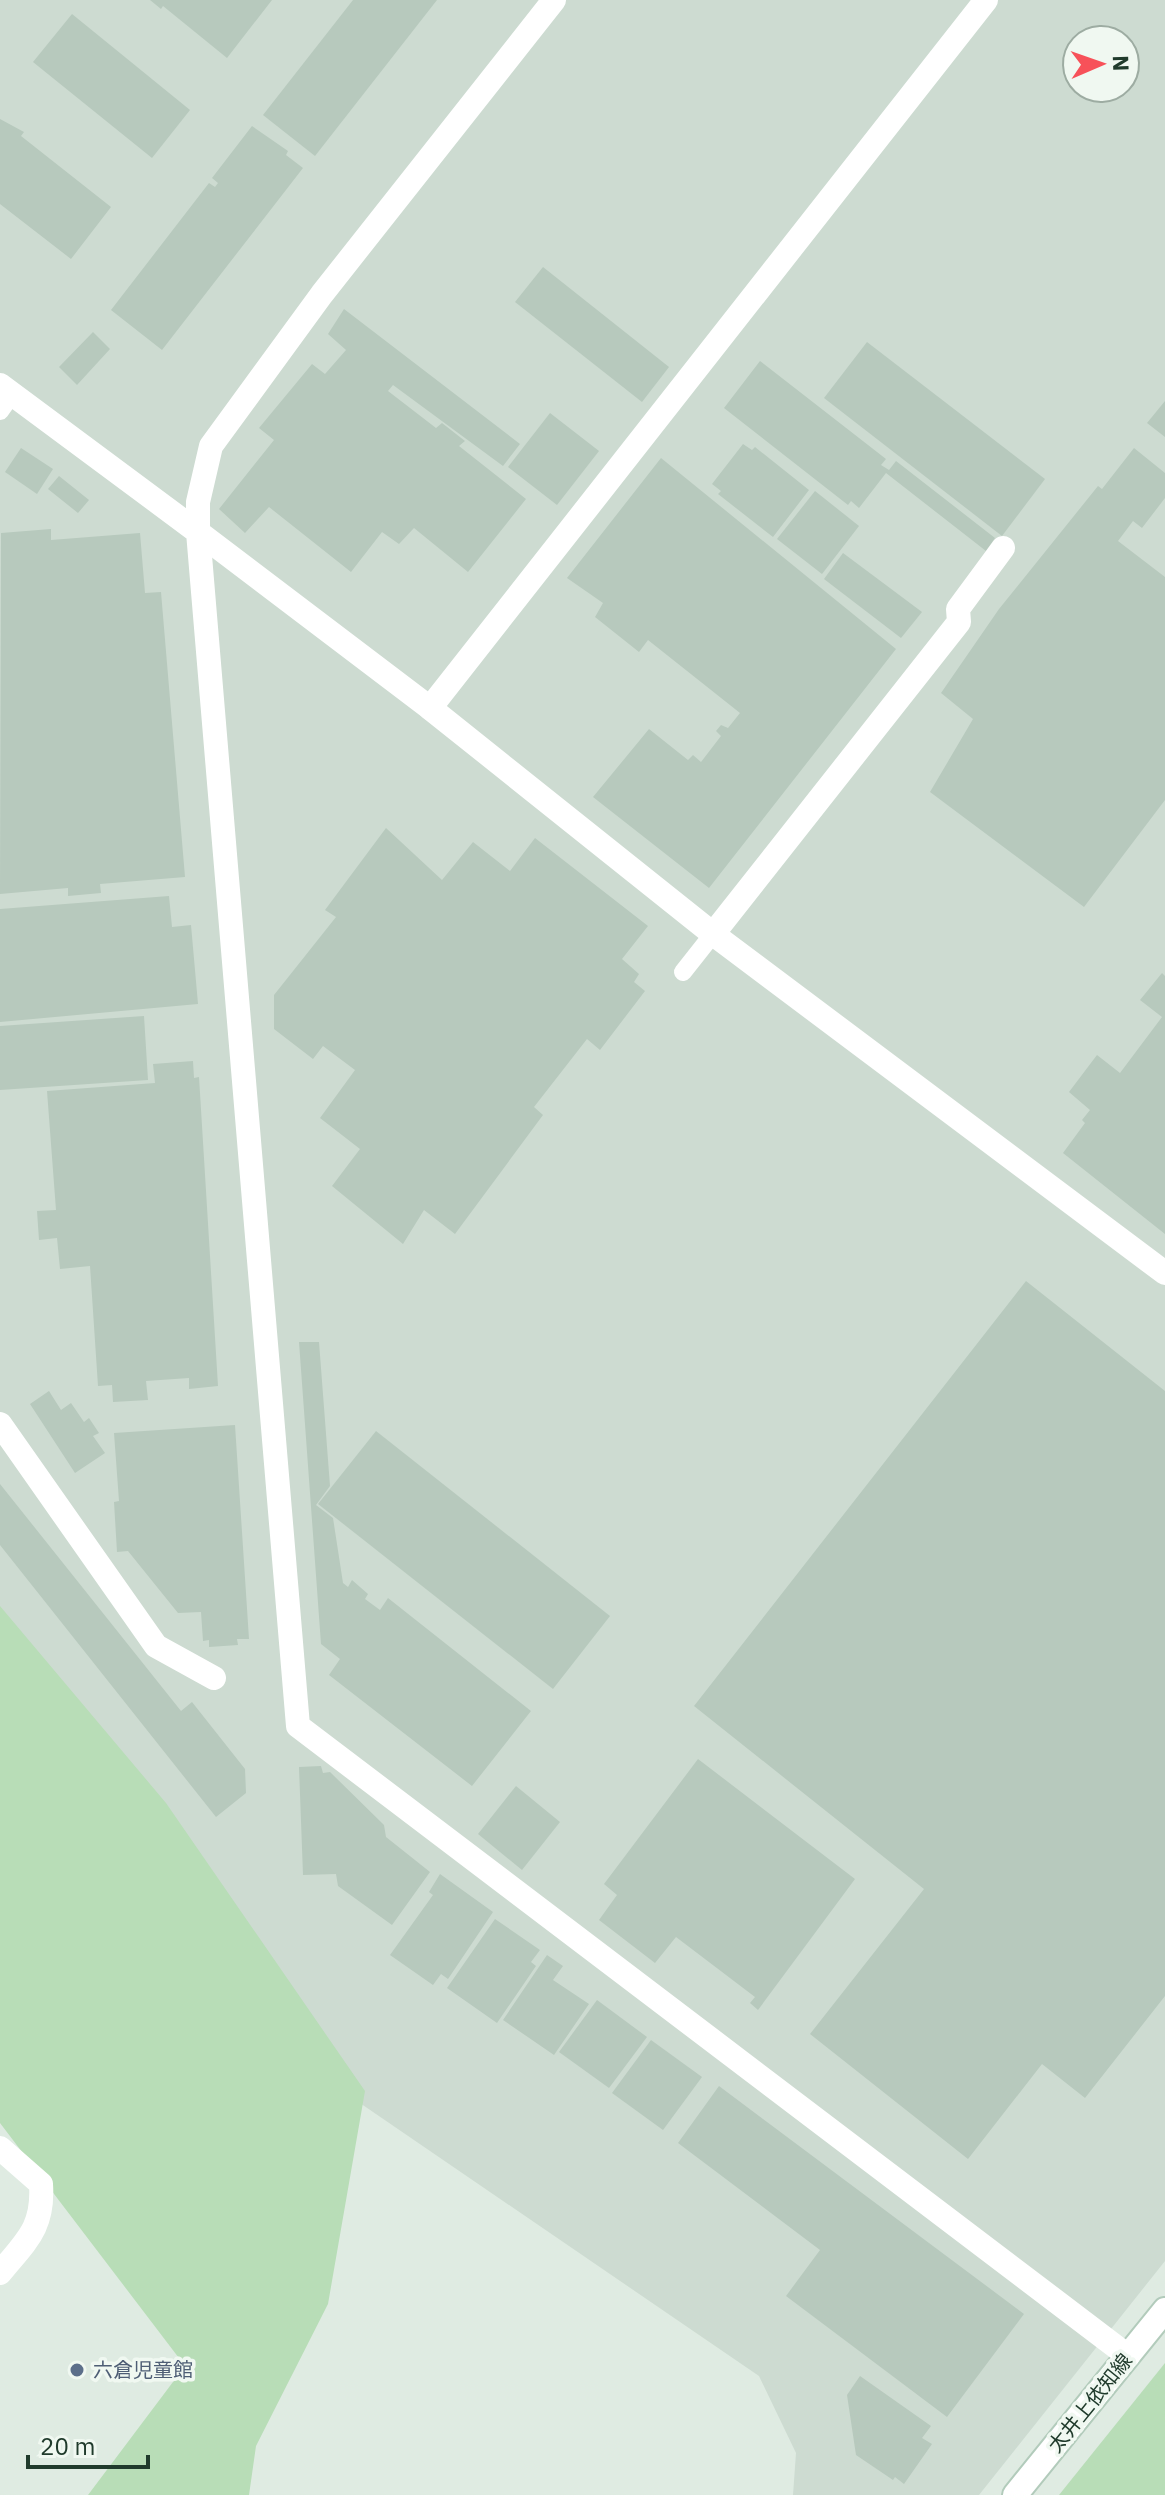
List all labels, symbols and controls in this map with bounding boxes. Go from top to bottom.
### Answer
north arrow [1061,24,1141,104]
text: N [1107,55,1136,72]
street label: 太井上依知線 [1041,2348,1138,2458]
place label: 六倉児童館 [93,2356,193,2383]
marker: 六倉児童館 [68,2361,86,2379]
scale bar [28,2419,148,2469]
text: 20 m [40,2430,95,2462]

